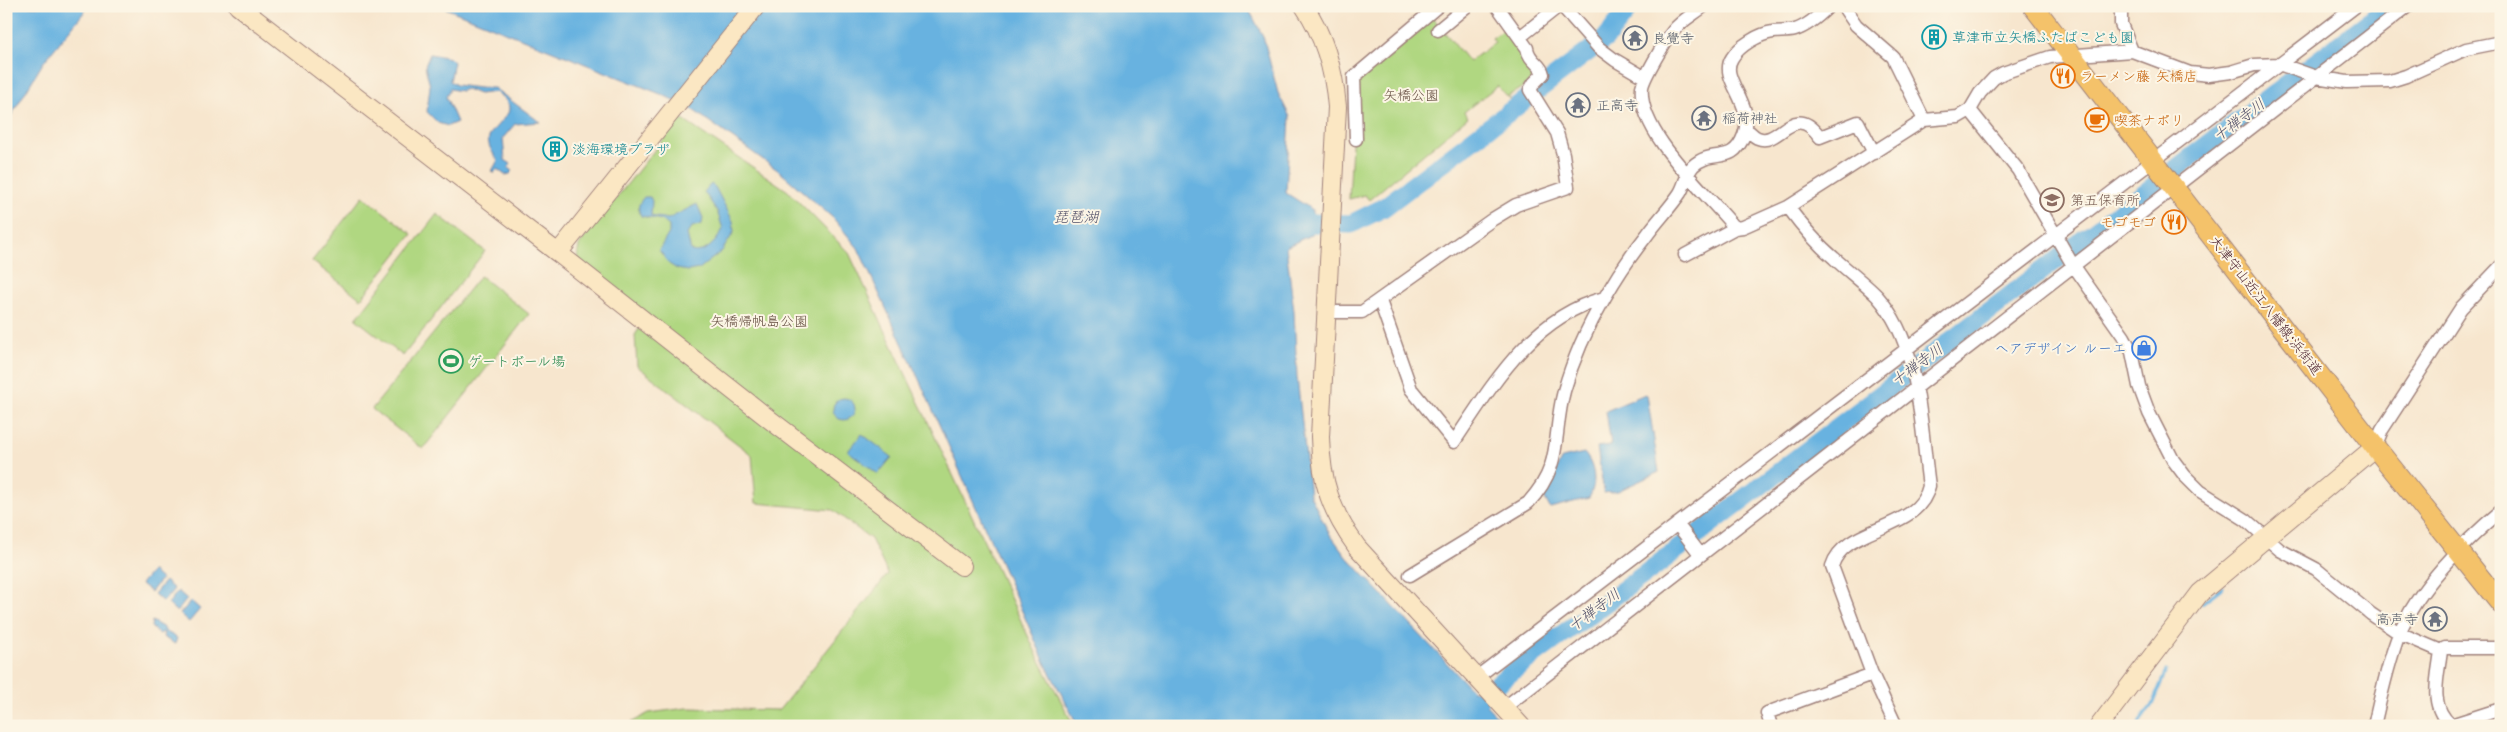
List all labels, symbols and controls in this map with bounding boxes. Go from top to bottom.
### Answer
building icon: 草津市立矢橋ふたばこども園 [1921,24,1947,50]
temple icon: 良覺寺 [1622,25,1648,51]
place label: 草津市立矢橋ふたばこども園 [1952,27,2134,49]
place label: 良覺寺 [1652,28,1694,50]
restaurant icon: ラーメン藤 矢橋店 [2050,63,2076,89]
place label: ラーメン藤 矢橋店 [2080,66,2198,88]
park label: 矢橋公園 [1383,85,1439,107]
temple icon: 正高寺 [1565,92,1591,118]
water label: 十禅寺川 [2208,93,2271,148]
place label: 正高寺 [1596,95,1638,117]
temple icon: 稲荷神社 [1691,105,1717,131]
cafe icon: 喫茶ナポリ [2084,107,2110,133]
place label: 稲荷神社 [1722,108,1778,130]
place label: 喫茶ナポリ [2114,110,2184,132]
building icon: 淡海環境プラザ [542,136,568,162]
place label: 淡海環境プラザ [572,139,670,161]
school or university icon: 第五保育所 [2039,187,2065,213]
place label: 第五保育所 [2070,190,2140,212]
water label: 琵琶湖 [1053,206,1100,230]
restaurant icon: モゴモゴ [2161,209,2187,235]
place label: モゴモゴ [2100,212,2156,234]
street label: 大津守山近江八幡線;浜街道 [2204,231,2327,380]
park label: 矢橋帰帆島公園 [710,311,808,333]
shop icon: ヘアデザイン ルーエ [2131,335,2157,361]
water label: 十禅寺川 [1886,338,1949,393]
place label: ヘアデザイン ルーエ [1995,338,2126,360]
sports icon: ゲートボール場 [438,348,464,374]
place label: ゲートボール場 [468,351,565,373]
water label: 十禅寺川 [1563,583,1626,638]
temple icon: 高声寺 [2422,606,2448,632]
place label: 高声寺 [2376,609,2418,631]

